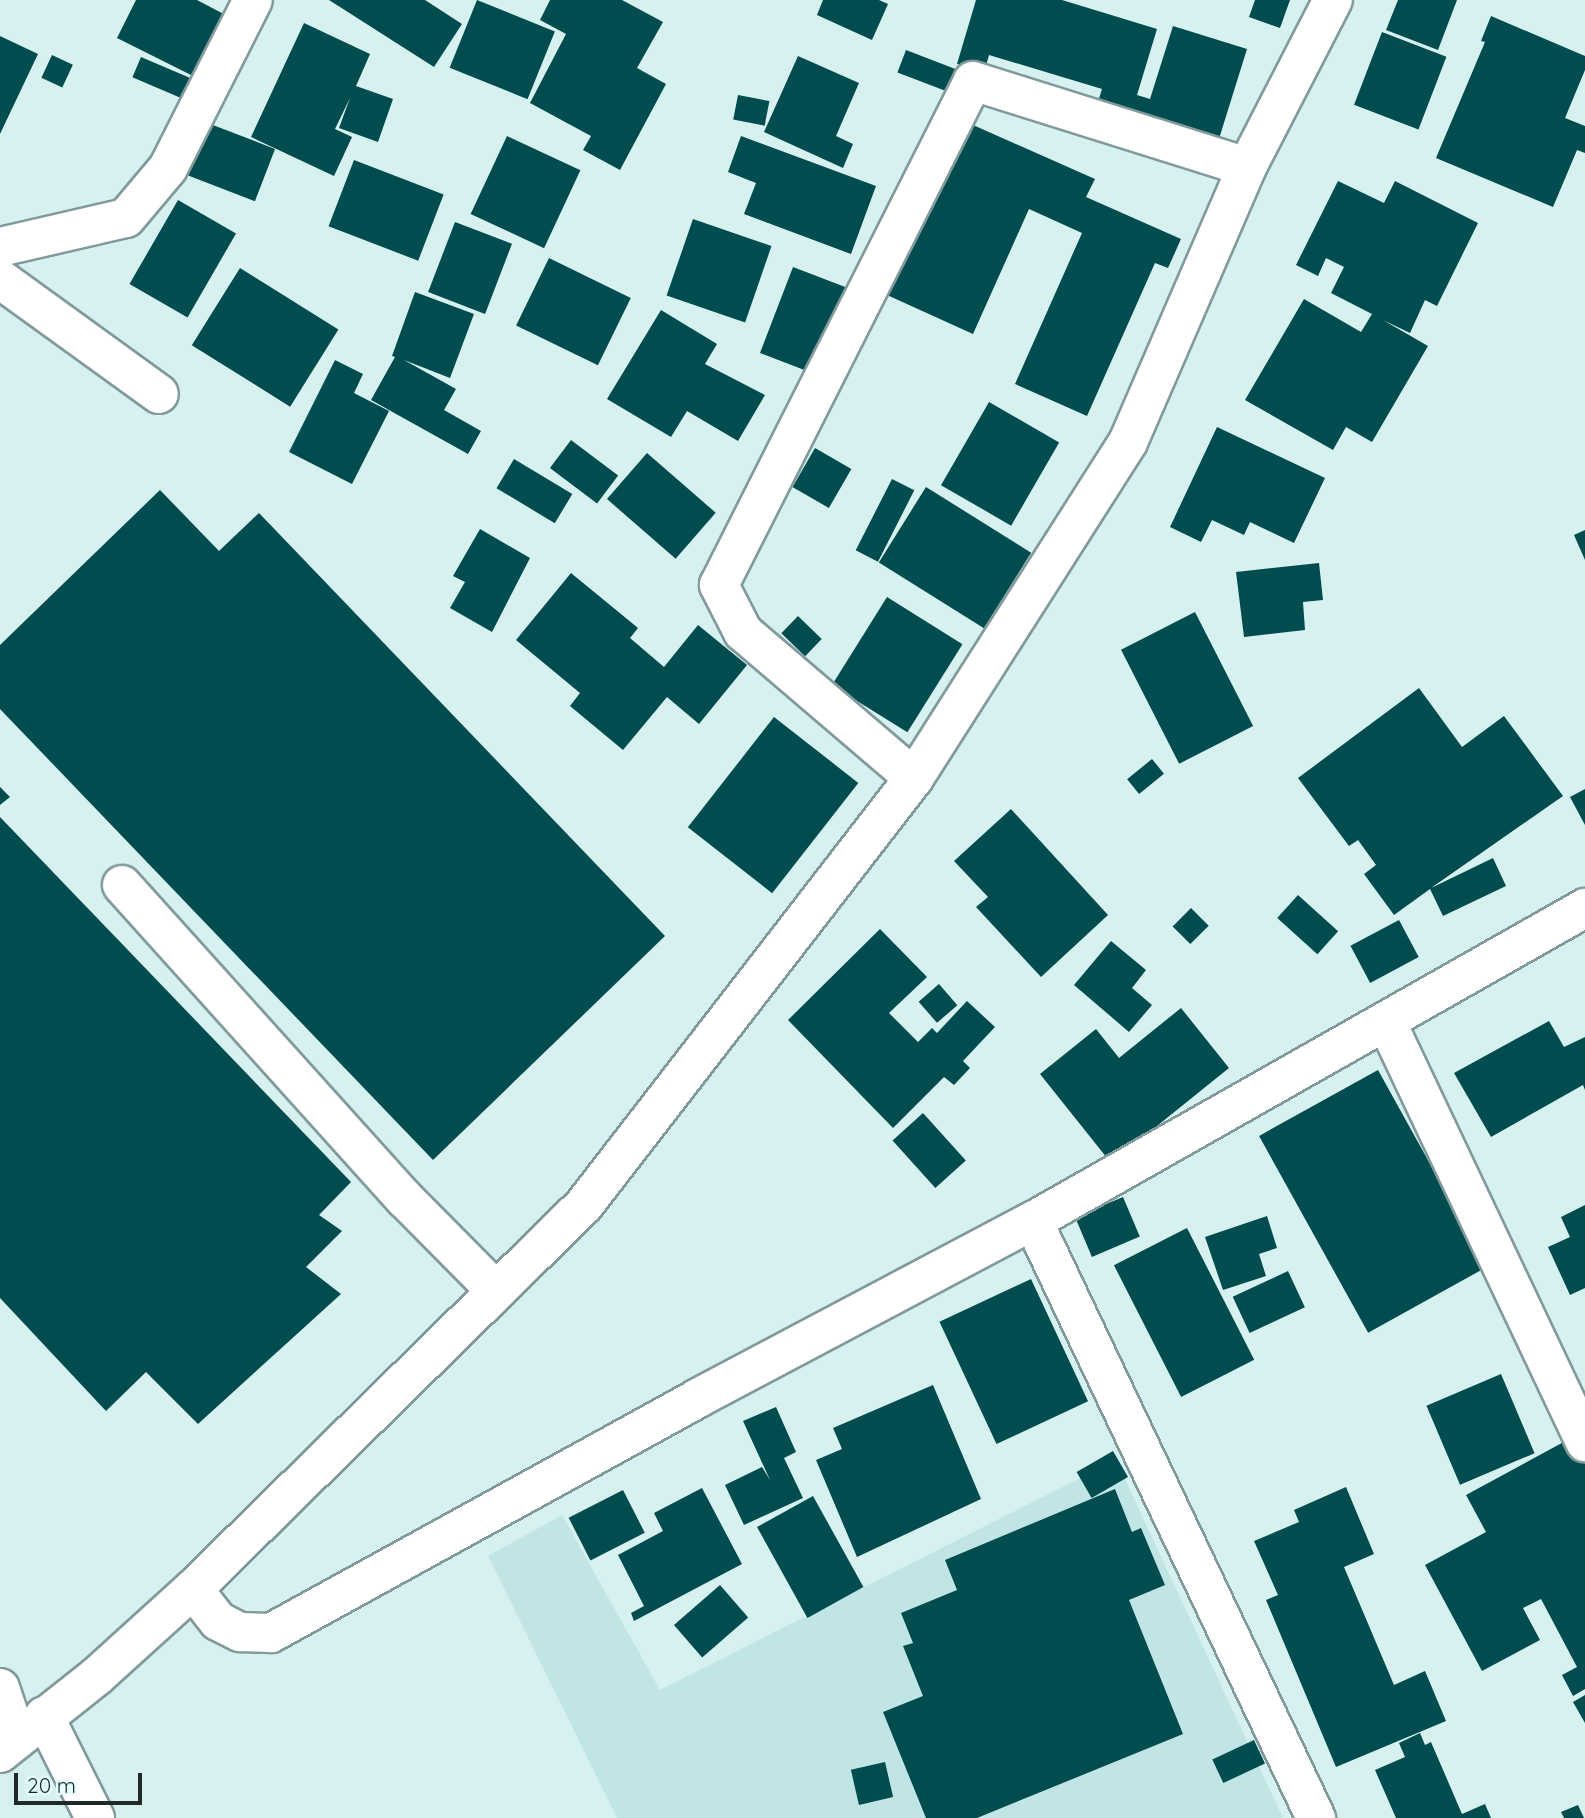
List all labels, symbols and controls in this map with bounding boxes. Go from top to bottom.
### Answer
scale bar [18,1758,145,1802]
text: 20 m [27,1772,76,1798]

